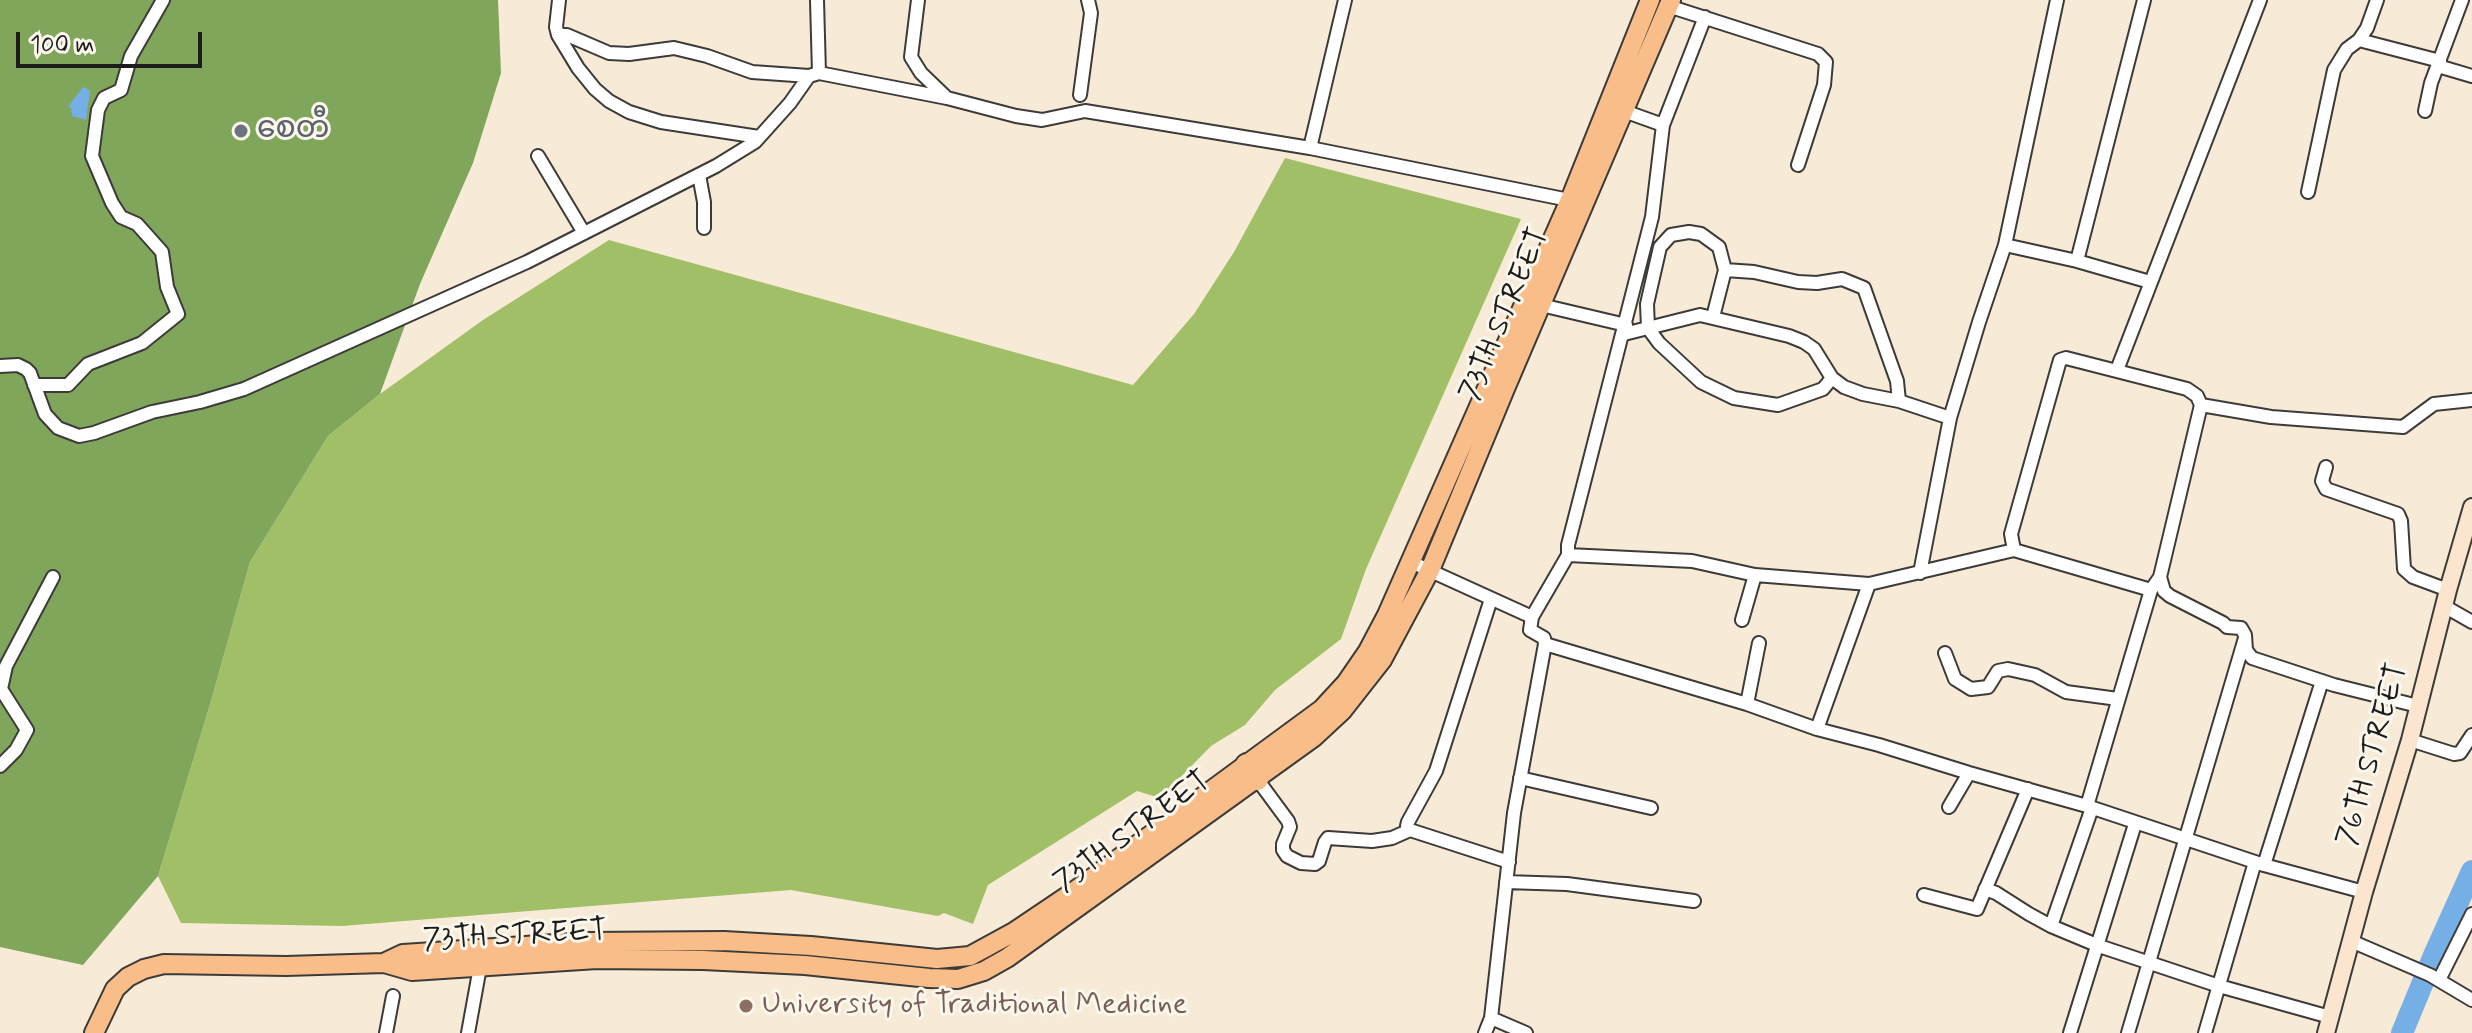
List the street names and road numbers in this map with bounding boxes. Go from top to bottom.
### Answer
street label: 73TH STREET [1453,223,1559,407]
street label: 76TH STREET [2331,660,2417,850]
street label: 73TH STREET [1048,764,1218,902]
street label: 73TH STREET [422,914,608,960]

